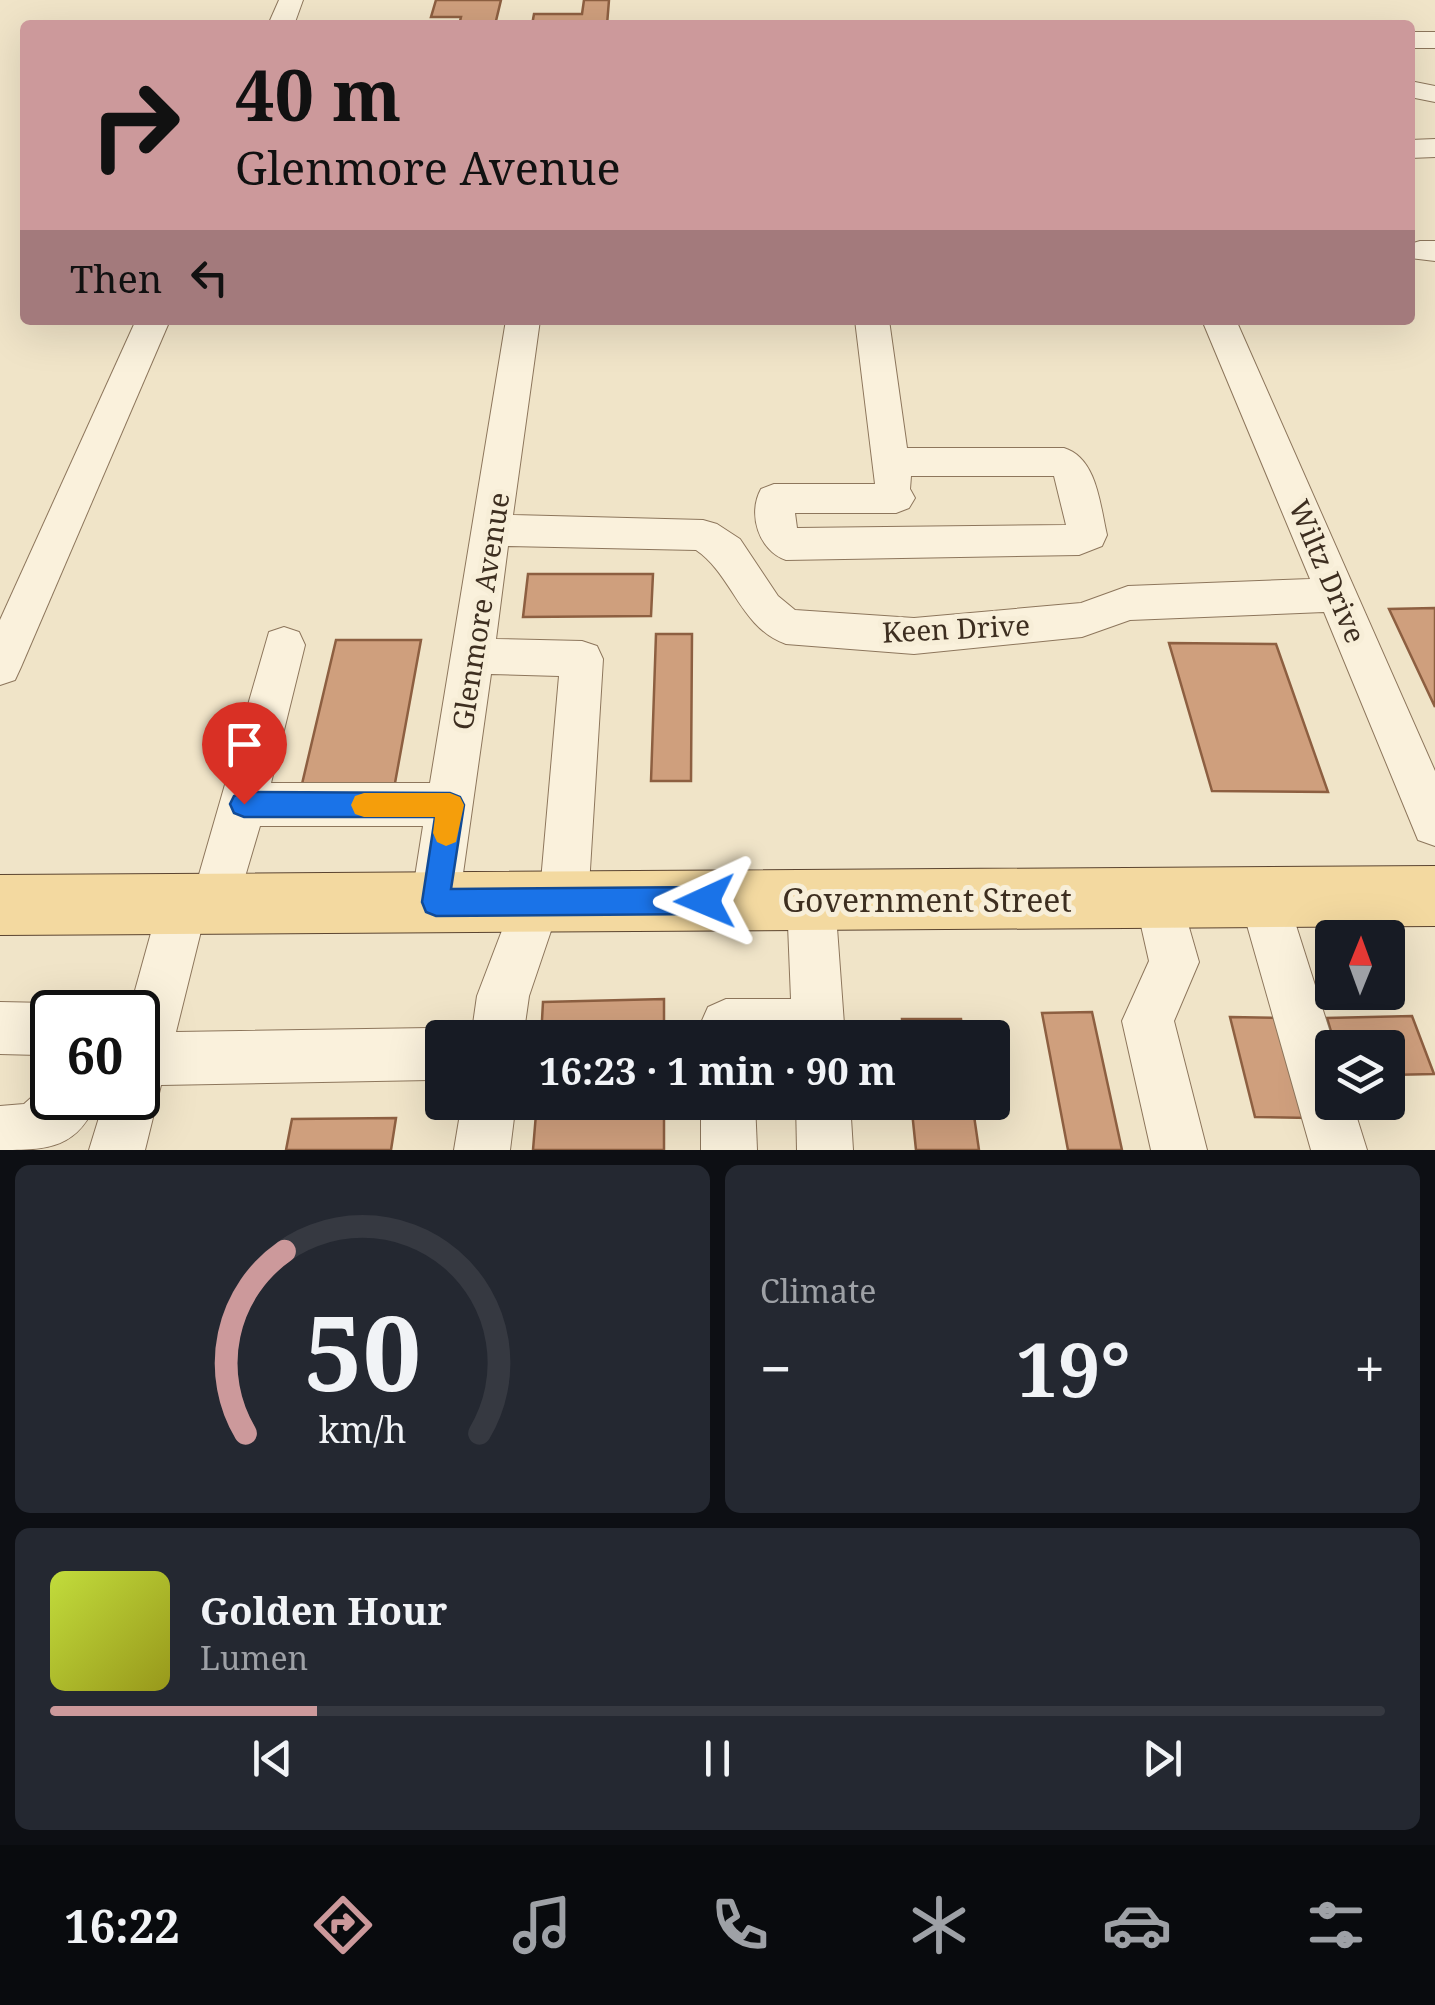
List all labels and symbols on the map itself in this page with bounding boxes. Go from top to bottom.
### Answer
street label: Glenmore Avenue [442,490,518,732]
street label: Wiltz Drive [1281,494,1375,648]
street label: Keen Drive [881,605,1031,651]
pin [202,702,287,805]
position arrow [653,849,757,953]
street label: Government Street [782,878,1072,921]
north arrow [1315,920,1405,1010]
speed limit sign: 60 [30,990,160,1120]

